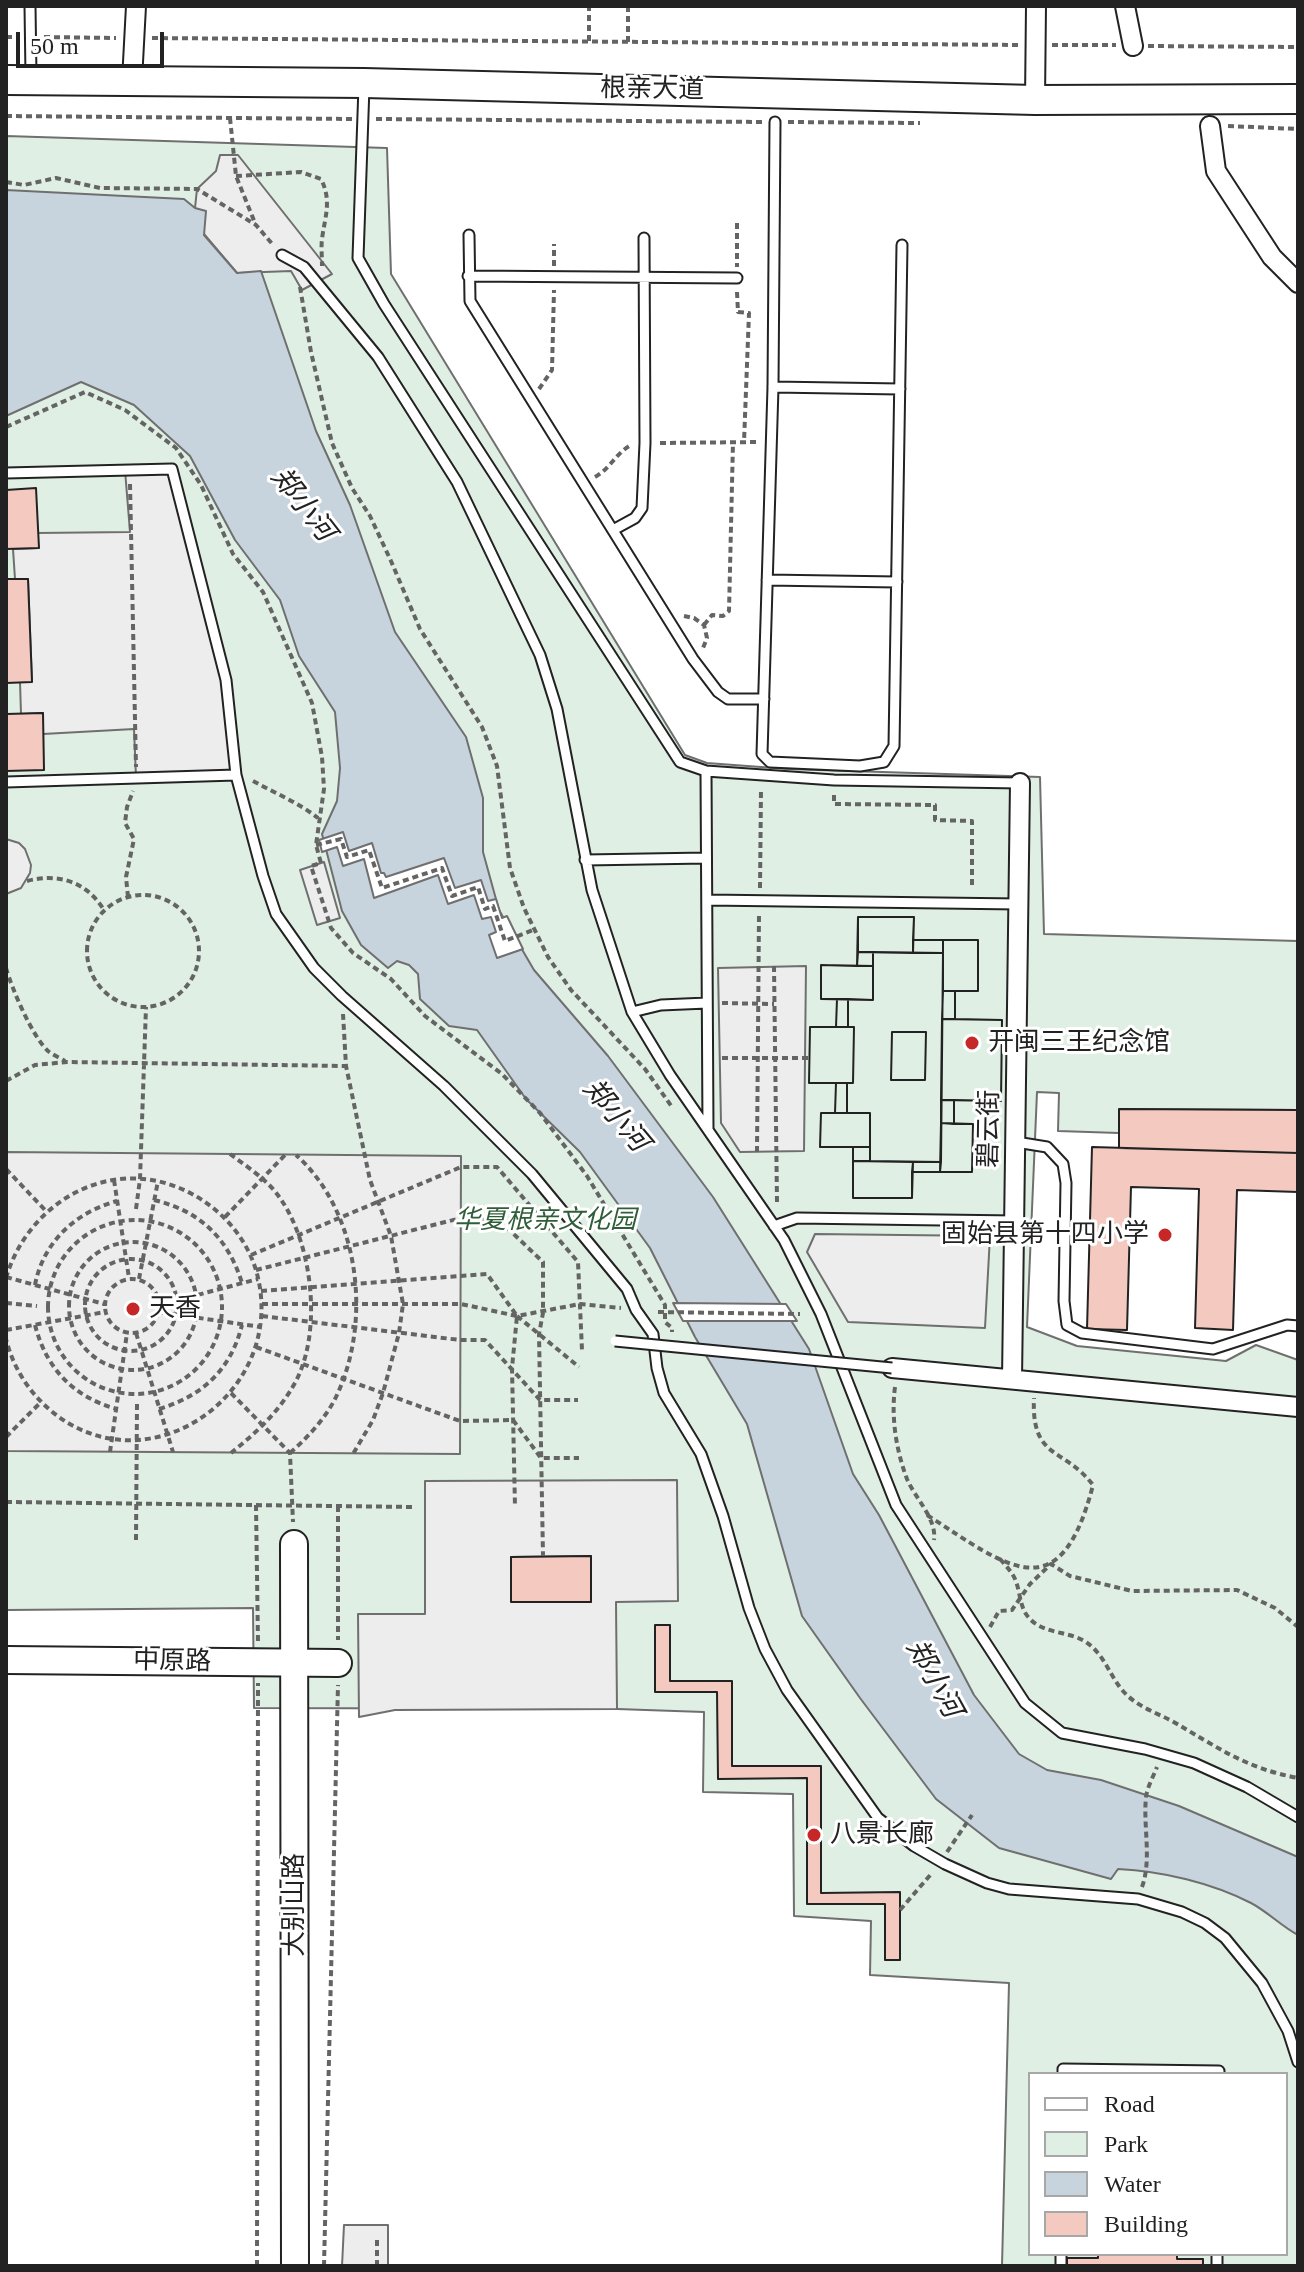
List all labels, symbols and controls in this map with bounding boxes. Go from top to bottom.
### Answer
scale bar [20,16,168,66]
text: 50 m [30,33,79,59]
street label: 根亲大道 [600,73,704,107]
water label: 郑小河 [263,462,341,548]
place label: 开闽三王纪念馆 [988,1027,1170,1059]
marker: 开闽三王纪念馆 [963,1034,981,1052]
water label: 郑小河 [575,1073,655,1159]
street label: 碧云街 [974,1090,1006,1168]
park label: 华夏根亲文化园 [454,1205,636,1237]
place label: 固始县第十四小学 [941,1219,1149,1251]
marker: 固始县第十四小学 [1156,1226,1174,1244]
place label: 天香 [149,1293,201,1325]
marker: 天香 [124,1300,142,1318]
water label: 郑小河 [898,1634,968,1724]
street label: 中原路 [133,1646,211,1678]
place label: 八景长廊 [830,1819,934,1851]
marker: 八景长廊 [805,1826,823,1844]
street label: 大别山路 [279,1853,311,1957]
legend [1028,2072,1288,2256]
text: Road [1104,2091,1155,2117]
text: Park [1104,2131,1148,2157]
text: Water [1104,2171,1161,2197]
text: Building [1104,2211,1188,2237]

